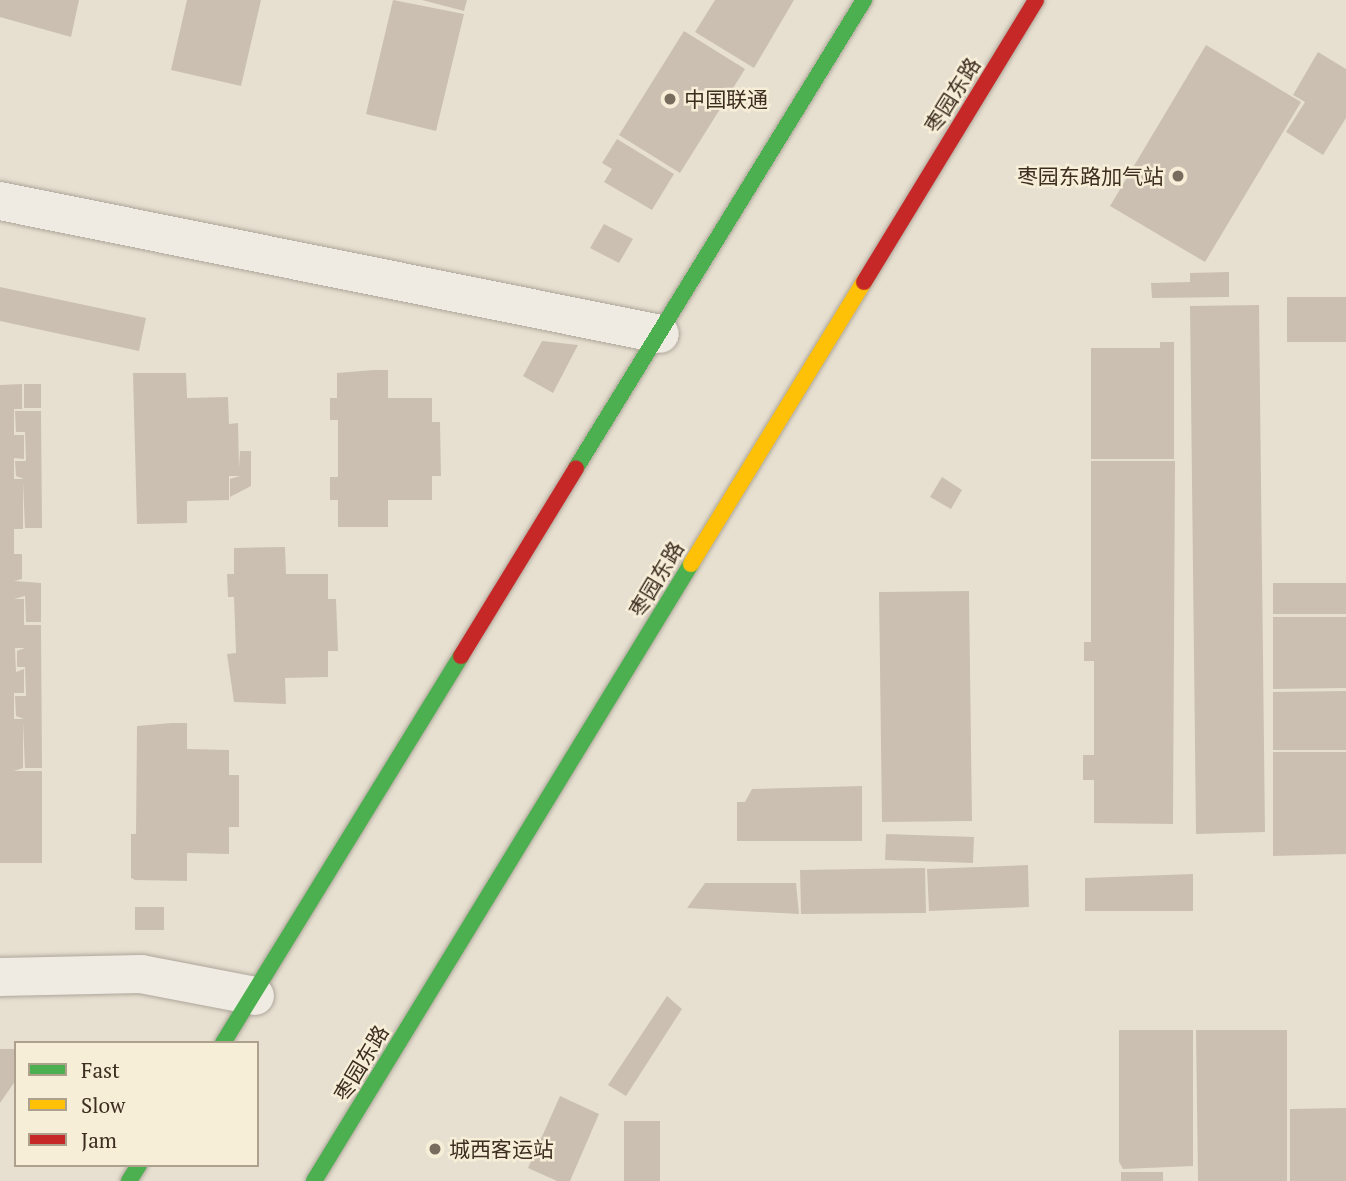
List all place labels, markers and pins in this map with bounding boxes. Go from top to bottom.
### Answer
place label: 中国联通 [684,86,768,112]
marker: 中国联通 [662,91,678,107]
place label: 枣园东路加气站 [1017,163,1164,189]
marker: 枣园东路加气站 [1170,168,1186,184]
place label: 城西客运站 [449,1136,554,1162]
marker: 城西客运站 [427,1141,443,1157]

